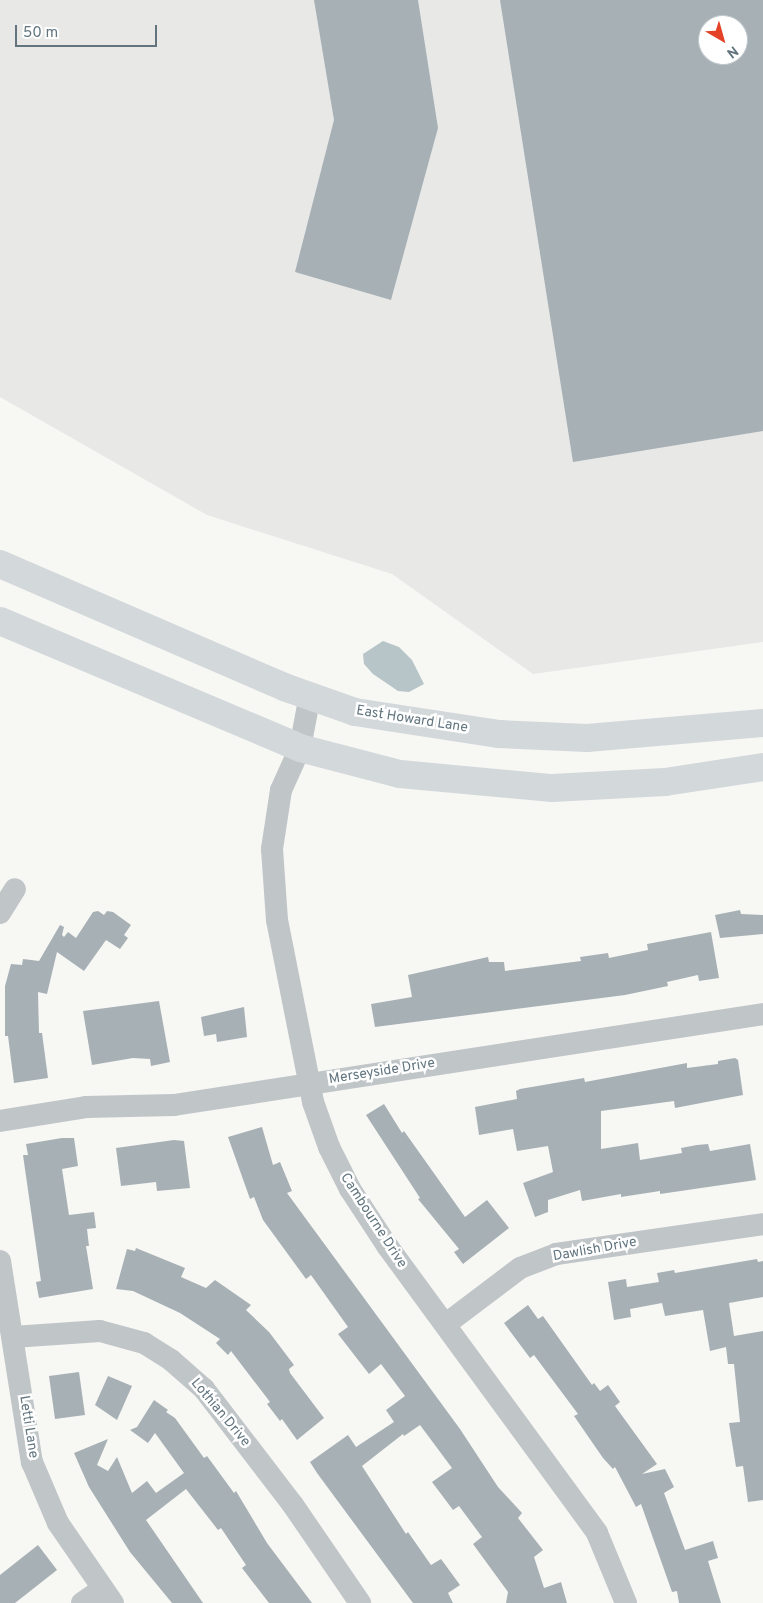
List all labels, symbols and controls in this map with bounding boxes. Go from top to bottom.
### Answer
scale bar [18,15,160,47]
north arrow [698,15,748,65]
text: 50 m [23,24,58,43]
text: N [723,42,741,61]
street label: East Howard Lane [355,703,469,737]
street label: Merseyside Drive [328,1055,436,1089]
street label: Cambourne Drive [336,1170,410,1272]
street label: Dawlish Drive [552,1234,638,1266]
street label: Lothian Drive [187,1375,253,1451]
street label: Letti Lane [15,1394,41,1460]

